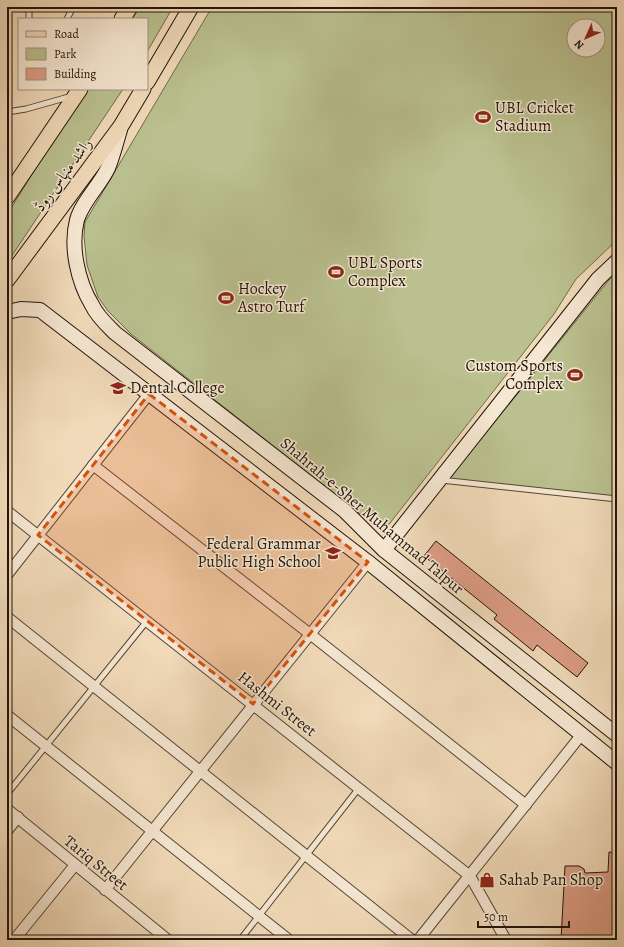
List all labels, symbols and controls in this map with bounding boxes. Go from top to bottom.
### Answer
legend [18,18,148,90]
north arrow [566,18,606,58]
text: Road [54,26,80,42]
text: N [571,37,587,53]
text: Park [54,46,77,62]
text: Building [54,66,96,82]
place label: UBL Cricket Stadium [495,97,574,137]
sports icon: UBL Cricket Stadium [474,108,492,126]
street label: راشد منہاس روڈ [29,134,97,216]
place label: UBL Sports Complex [348,252,422,292]
sports icon: UBL Sports Complex [327,263,345,281]
place label: Hockey Astro Turf [237,278,307,318]
sports icon: Hockey Astro Turf [217,289,235,307]
place label: Custom Sports Complex [465,355,563,395]
sports icon: Custom Sports Complex [566,366,584,384]
place label: Dental College [130,377,225,399]
school or university icon: Dental College [109,379,127,397]
street label: Shahrah-e-Sher Muhammad Talpur [275,432,469,600]
place label: Federal Grammar Public High School [198,533,321,573]
school or university icon: Federal Grammar Public High School [324,544,342,562]
street label: Hashmi Street [233,666,321,742]
street label: Tariq Street [59,830,133,896]
place label: Sahab Pan Shop [499,869,603,891]
shop icon: Sahab Pan Shop [478,871,496,889]
scale bar [478,903,569,929]
text: 50 m [484,909,508,925]

